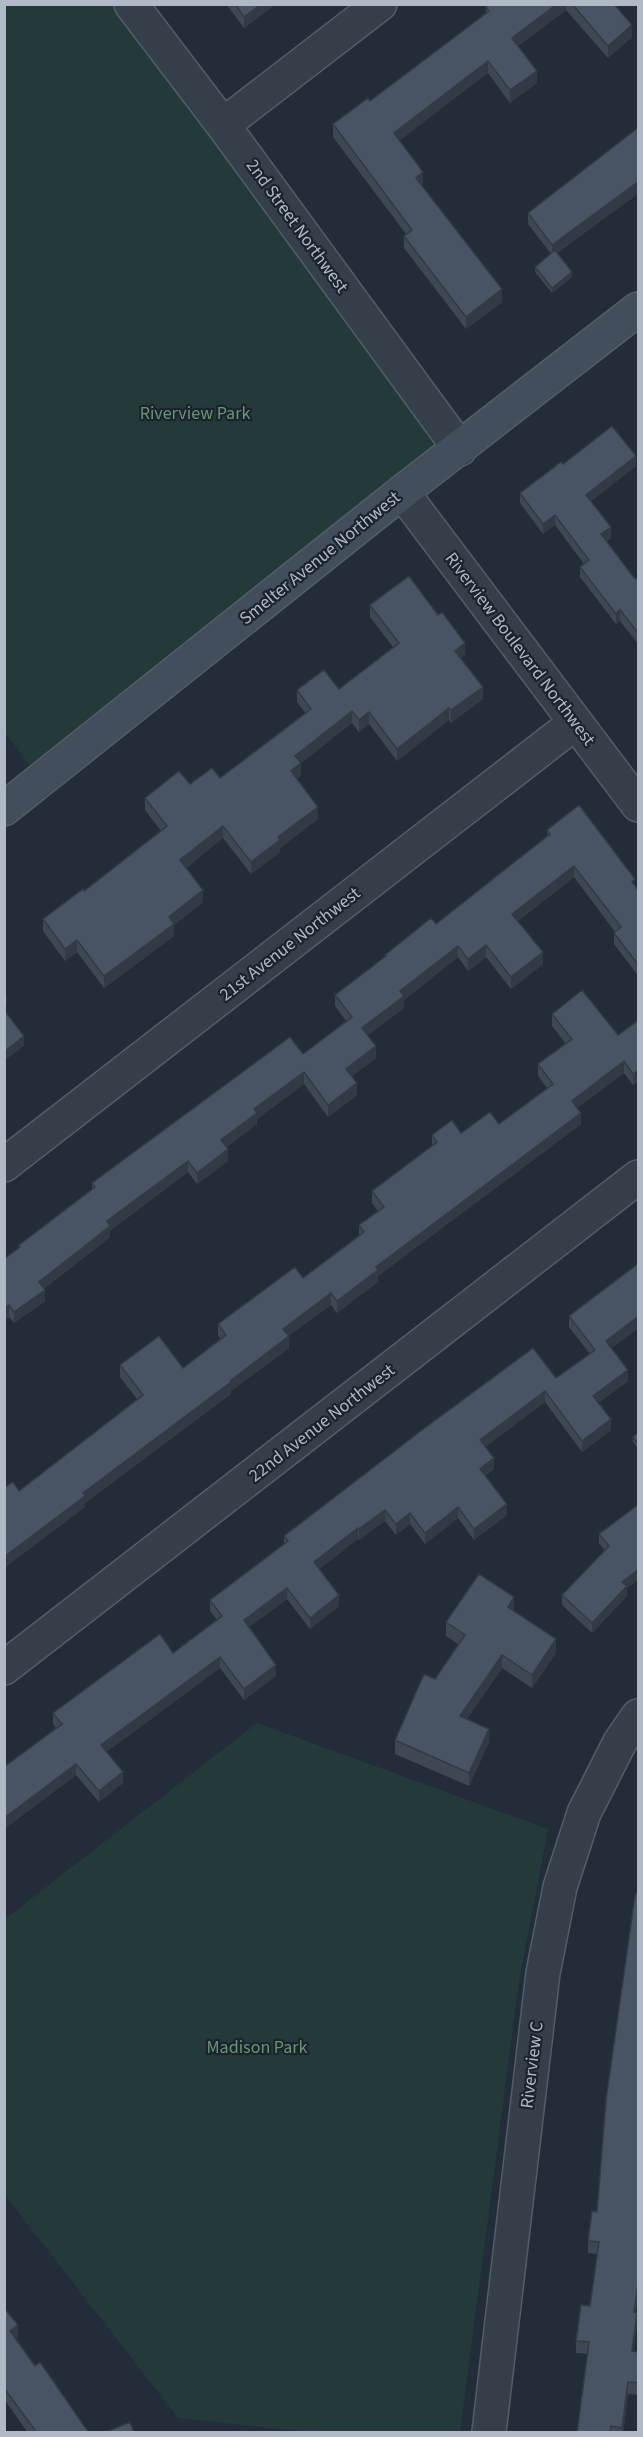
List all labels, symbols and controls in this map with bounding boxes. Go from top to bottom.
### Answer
street label: 2nd Street Northwest [240,154,354,298]
park label: Riverview Park [140,401,250,426]
street label: Smelter Avenue Northwest [234,485,406,631]
street label: Riverview Boulevard Northwest [439,547,601,751]
street label: 21st Avenue Northwest [214,881,366,1007]
street label: 22nd Avenue Northwest [244,1358,400,1488]
street label: Riverview C [514,2020,550,2110]
park label: Madison Park [207,2035,308,2060]

